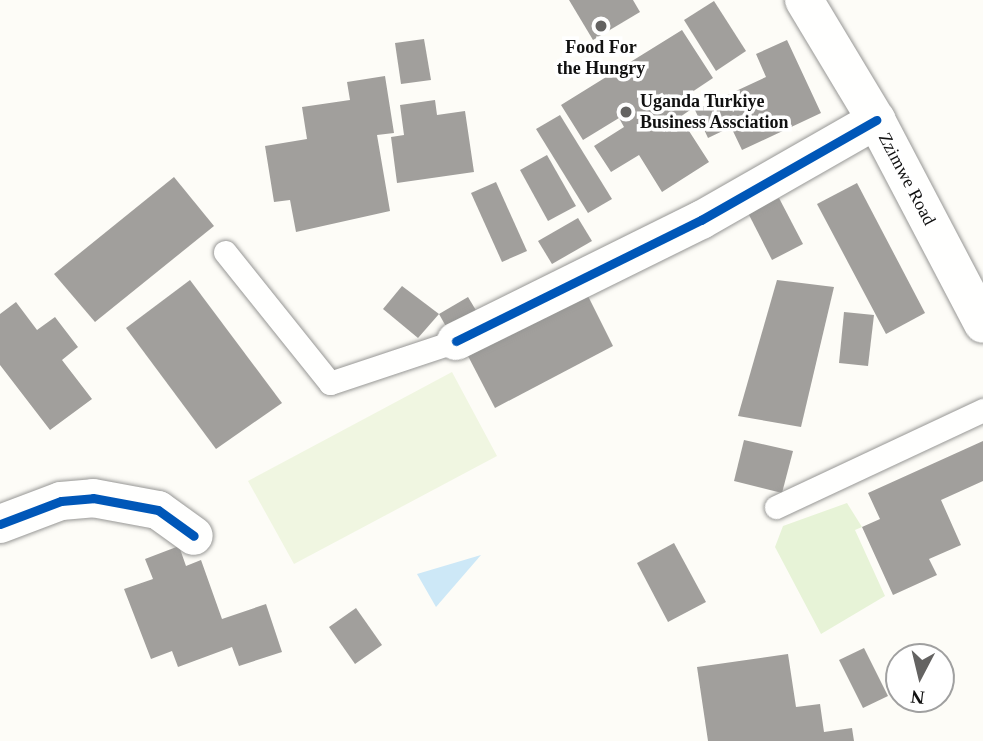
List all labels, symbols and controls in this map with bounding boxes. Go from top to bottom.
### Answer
marker: Food For the Hungry [593,18,609,34]
place label: Food For the Hungry [557,37,645,80]
place label: Uganda Turkiye Business Assciation [640,91,790,134]
marker: Uganda Turkiye Business Assciation [618,104,634,120]
street label: Zzimwe Road [874,129,940,229]
north arrow [885,643,955,713]
text: N [910,686,926,709]

